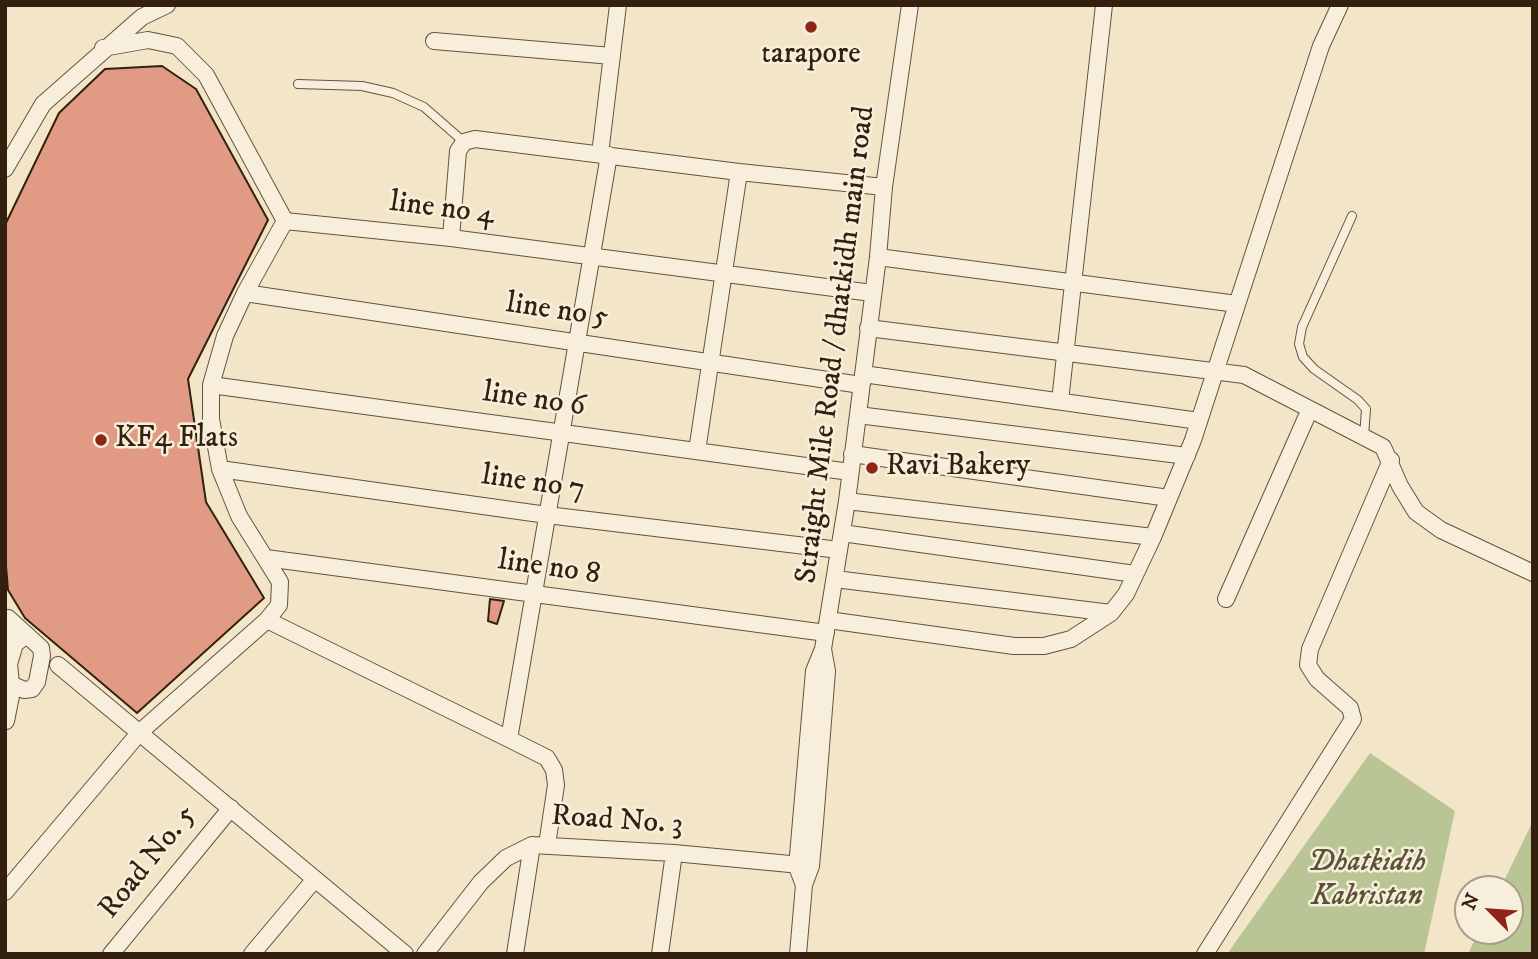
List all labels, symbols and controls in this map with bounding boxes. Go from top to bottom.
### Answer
marker: tarapore [803,19,819,35]
place label: tarapore [761,38,861,74]
street label: Straight Mile Road / dhatkidh main road [790,104,884,586]
street label: line no 4 [388,186,496,234]
street label: line no 5 [504,287,610,337]
street label: line no 6 [480,376,588,426]
place label: KF4 Flats [115,422,238,458]
marker: KF4 Flats [93,432,109,448]
place label: Ravi Bakery [886,450,1030,486]
street label: line no 7 [479,459,587,509]
marker: Ravi Bakery [864,460,880,476]
street label: line no 8 [496,544,602,594]
street label: Road No. 5 [92,799,206,927]
street label: Road No. 3 [550,799,684,845]
park label: Dhatkidih Kabristan [1308,846,1426,916]
north arrow [1454,875,1524,945]
text: N [1458,890,1485,914]

